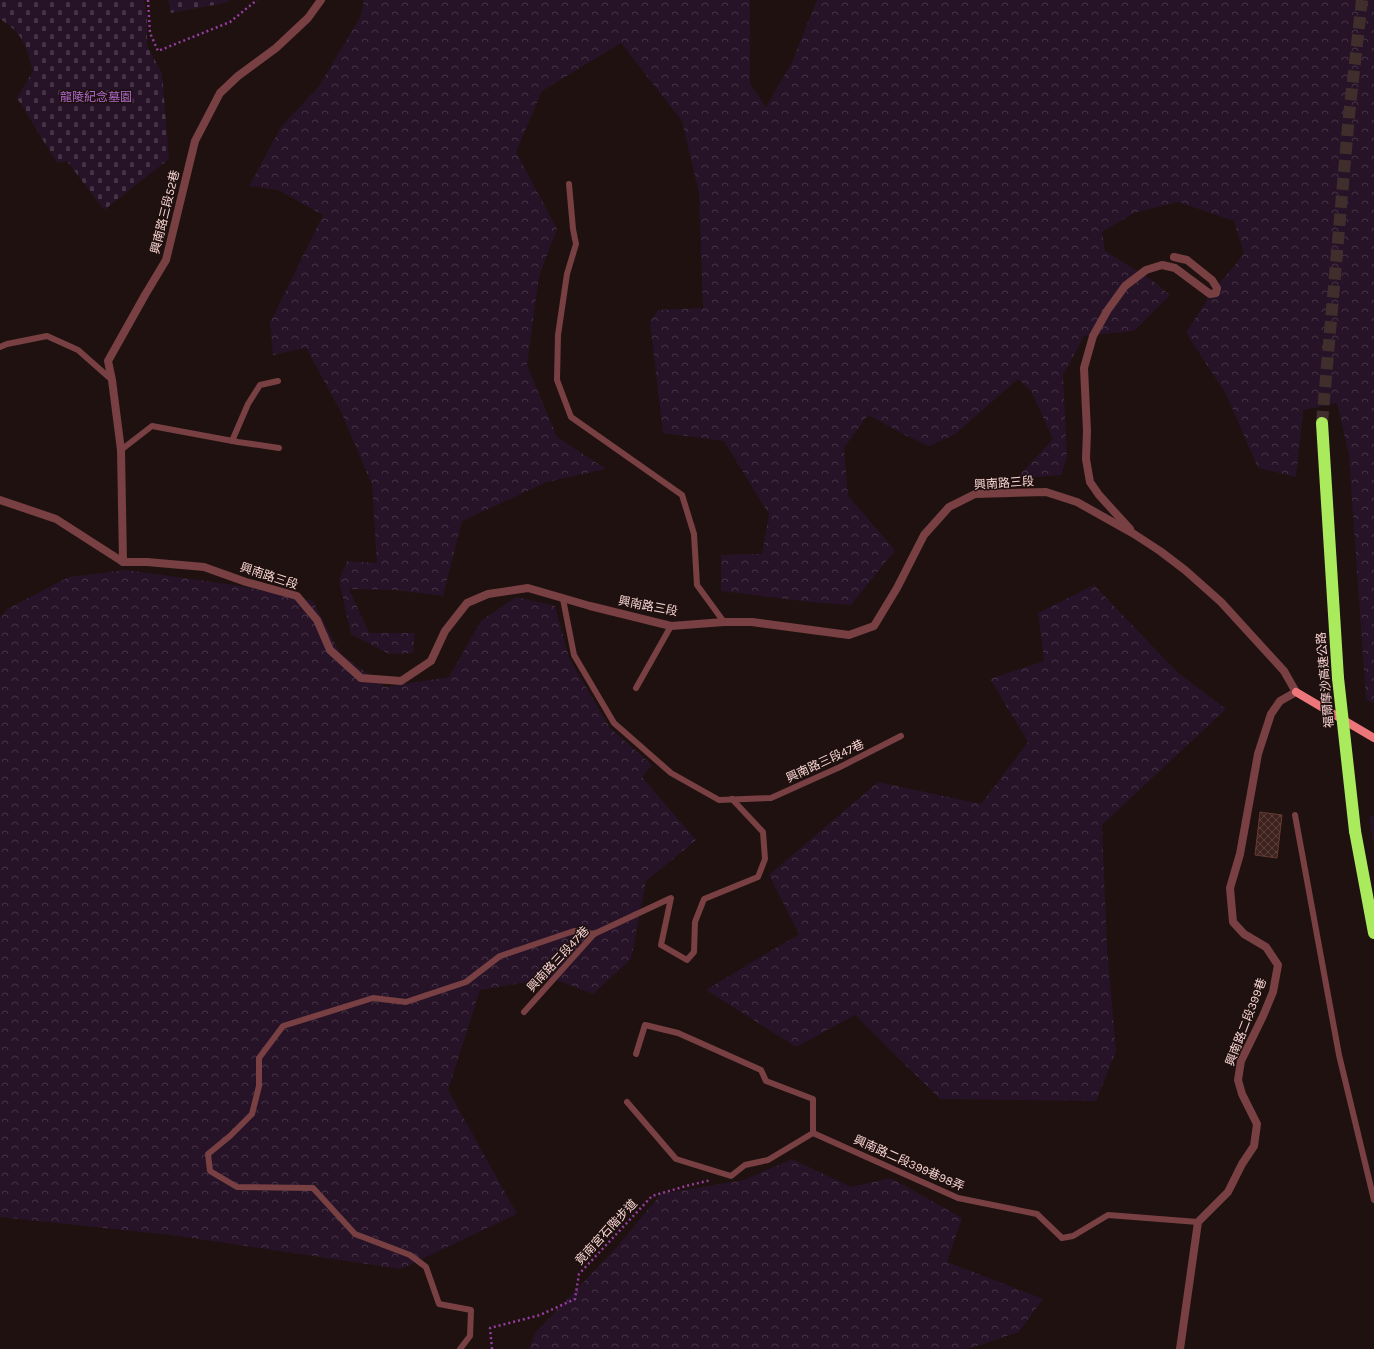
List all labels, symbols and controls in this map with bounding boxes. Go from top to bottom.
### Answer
park label: 龍陵紀念墓園 [60,90,132,104]
street label: 興南路三段52巷 [148,169,182,255]
street label: 興南路三段 [974,474,1034,492]
street label: 興南路三段 [238,560,300,592]
street label: 興南路三段 [617,593,679,619]
street label: 福爾摩沙高速公路 [1314,632,1336,728]
street label: 興南路三段47巷 [784,737,866,785]
street label: 興南路三段47巷 [524,923,592,995]
street label: 興南路二段399巷 [1223,976,1269,1068]
street label: 興南路二段399巷98弄 [852,1132,966,1194]
street label: 竟南宮石階步道 [572,1197,640,1267]

